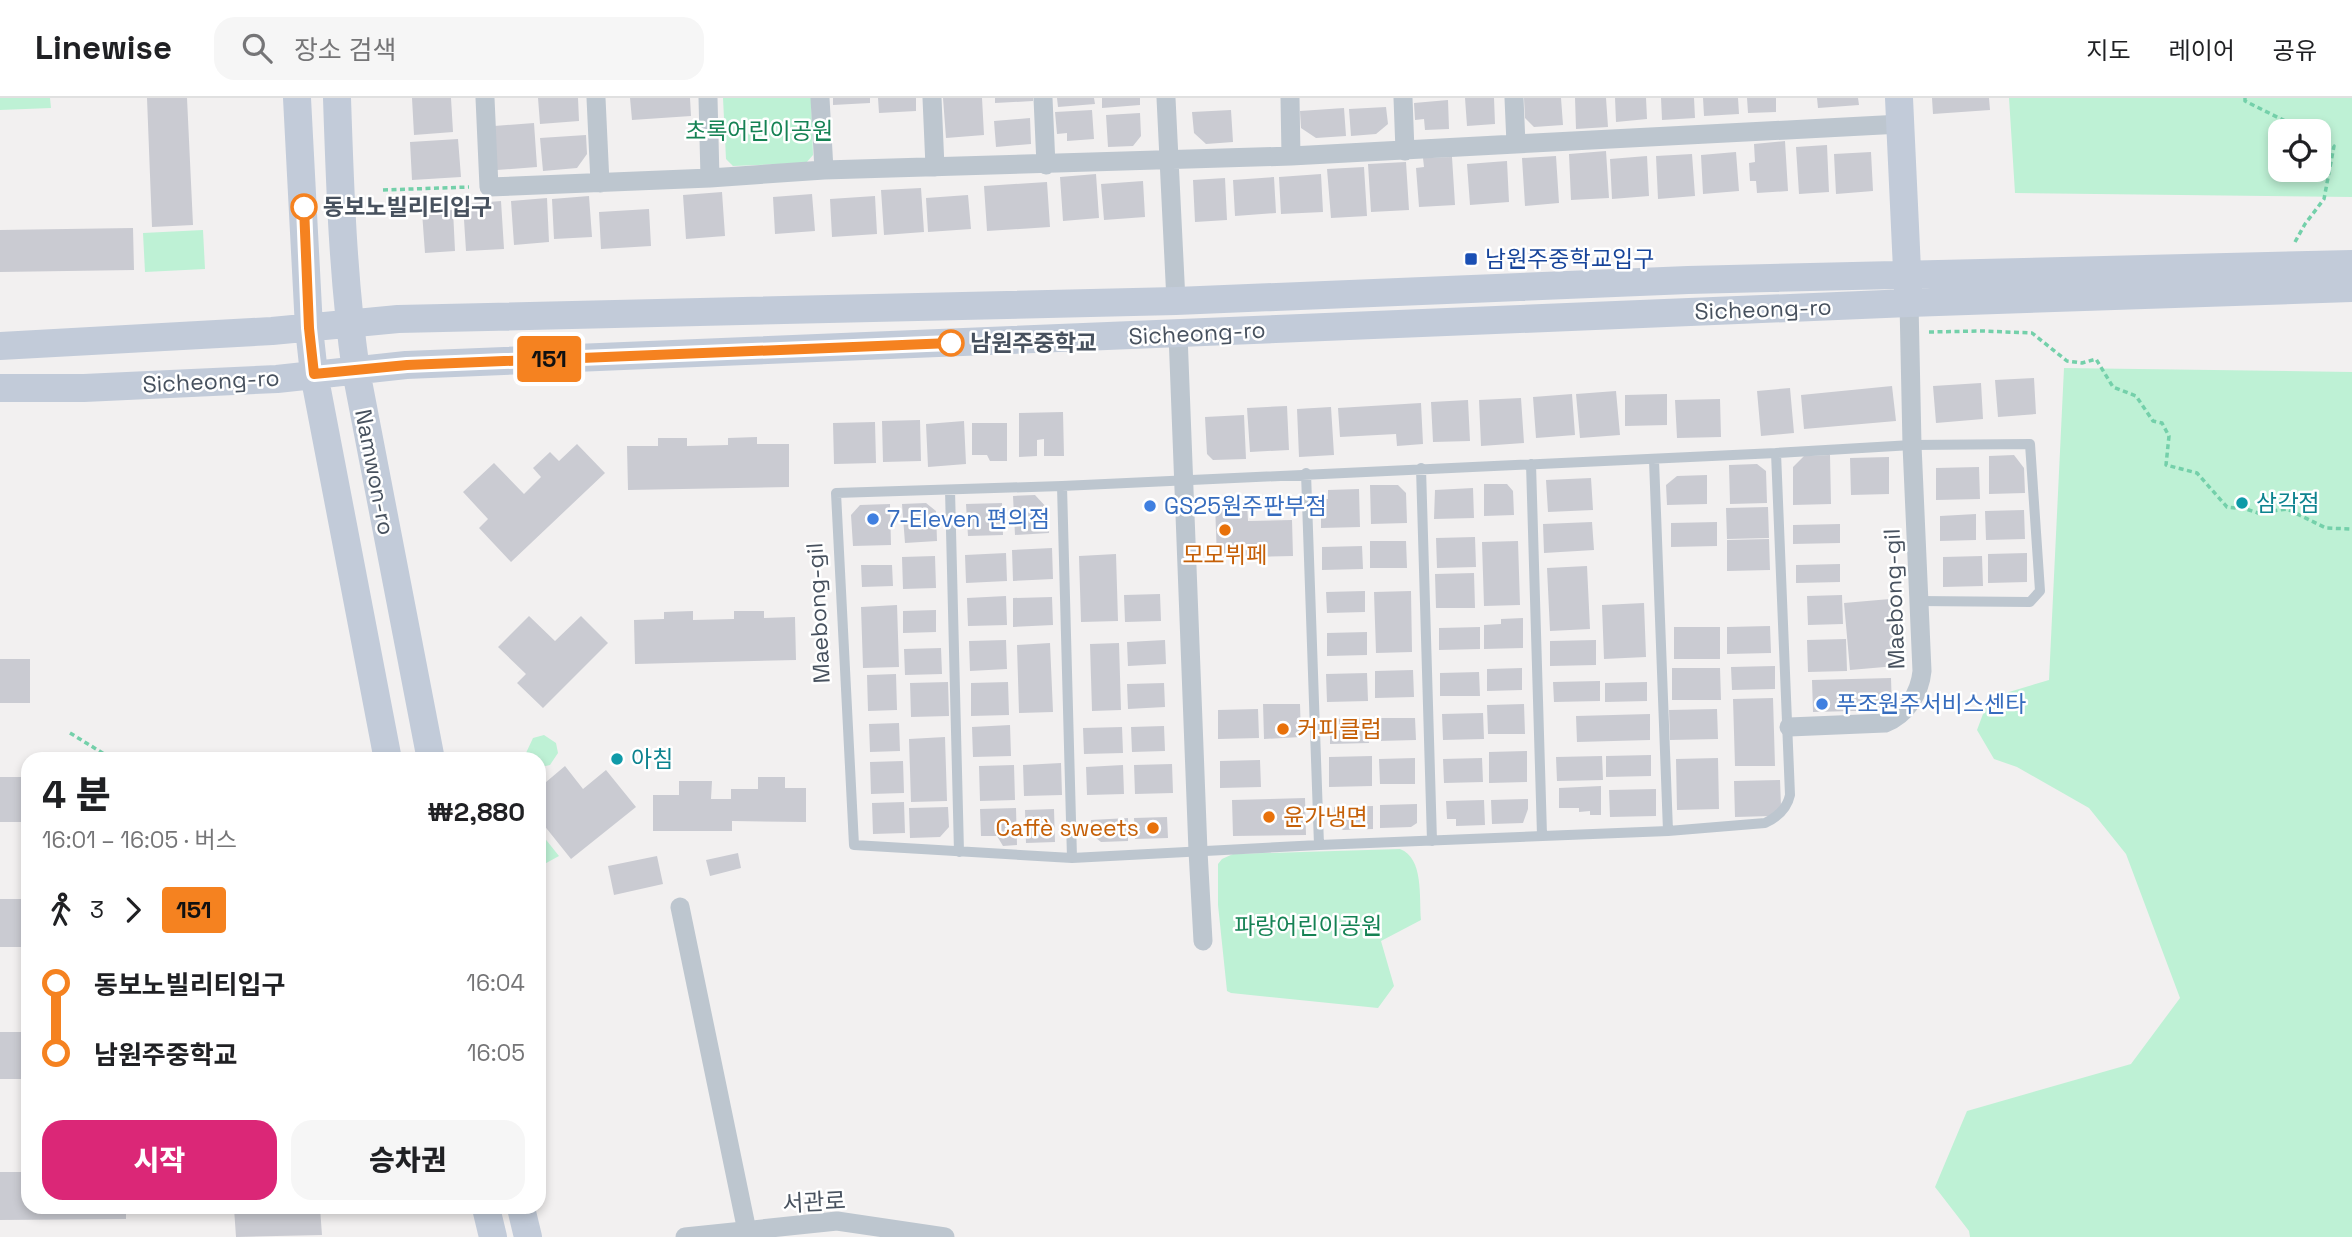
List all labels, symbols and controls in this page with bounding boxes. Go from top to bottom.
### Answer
search box [214,17,704,80]
text: Linewise [35,27,172,69]
icon: search [238,29,276,67]
text: 장소 검색 [294,33,396,67]
text: 지도 [2086,35,2131,66]
text: 레이어 [2169,35,2235,66]
text: 공유 [2273,35,2317,66]
park label: 초록어린이공원 [685,116,833,146]
map controls [2268,119,2331,182]
button: locate [2268,119,2331,182]
place label: 동보노빌리티입구 [323,192,492,222]
marker: 동보노빌리티입구 [291,194,317,220]
place label: 남원주중학교입구 [1485,244,1654,274]
marker: 남원주중학교입구 [1463,251,1479,267]
street label: Sicheong-ro [1694,292,1832,326]
street label: Sicheong-ro [1128,314,1266,352]
place label: 남원주중학교 [970,328,1097,358]
marker: 남원주중학교 [938,330,964,356]
line badge: 151 [509,336,589,382]
text: 151 [531,343,567,374]
street label: Sicheong-ro [142,362,280,400]
street label: Namwon-ro [348,407,402,537]
place label: 삼각점 [2256,488,2319,518]
place label: GS25원주판부점 [1164,491,1327,521]
marker: 삼각점 [2234,495,2250,511]
marker: GS25원주판부점 [1142,498,1158,514]
place label: 7-Eleven 편의점 [887,504,1050,534]
marker: 7-Eleven 편의점 [865,511,881,527]
marker: 모모뷔페 [1217,522,1233,538]
street label: Maebong-gil [1877,528,1911,670]
place label: 모모뷔페 [1183,540,1267,570]
street label: Maebong-gil [799,542,837,684]
place label: 푸조원주서비스센타 [1836,689,2026,719]
marker: 푸조원주서비스센타 [1814,696,1830,712]
place label: 커피클럽 [1297,714,1382,744]
marker: 커피클럽 [1275,721,1291,737]
place label: 아침 [631,744,673,774]
marker: 아침 [609,751,625,767]
text: 4 분 [42,771,111,819]
text: ₩2,880 [427,795,525,829]
place label: 윤가냉면 [1283,802,1368,832]
marker: 윤가냉면 [1261,809,1277,825]
place label: Caffè sweets [996,813,1139,843]
marker: Caffè sweets [1145,820,1161,836]
text: 16:01 – 16:05 · 버스 [42,825,237,855]
icon: walk [42,891,80,929]
icon: forward [114,891,152,929]
text: 151 [176,894,212,925]
text: 3 [90,895,104,925]
park label: 파랑어린이공원 [1234,911,1382,941]
text: 동보노빌리티입구 [94,968,285,1002]
text: 16:04 [466,968,525,998]
text: 남원주중학교 [94,1038,238,1072]
text: 16:05 [467,1038,525,1068]
button: 시작 [42,1120,277,1200]
button: 승차권 [291,1120,525,1200]
street label: 서관로 [782,1185,846,1219]

